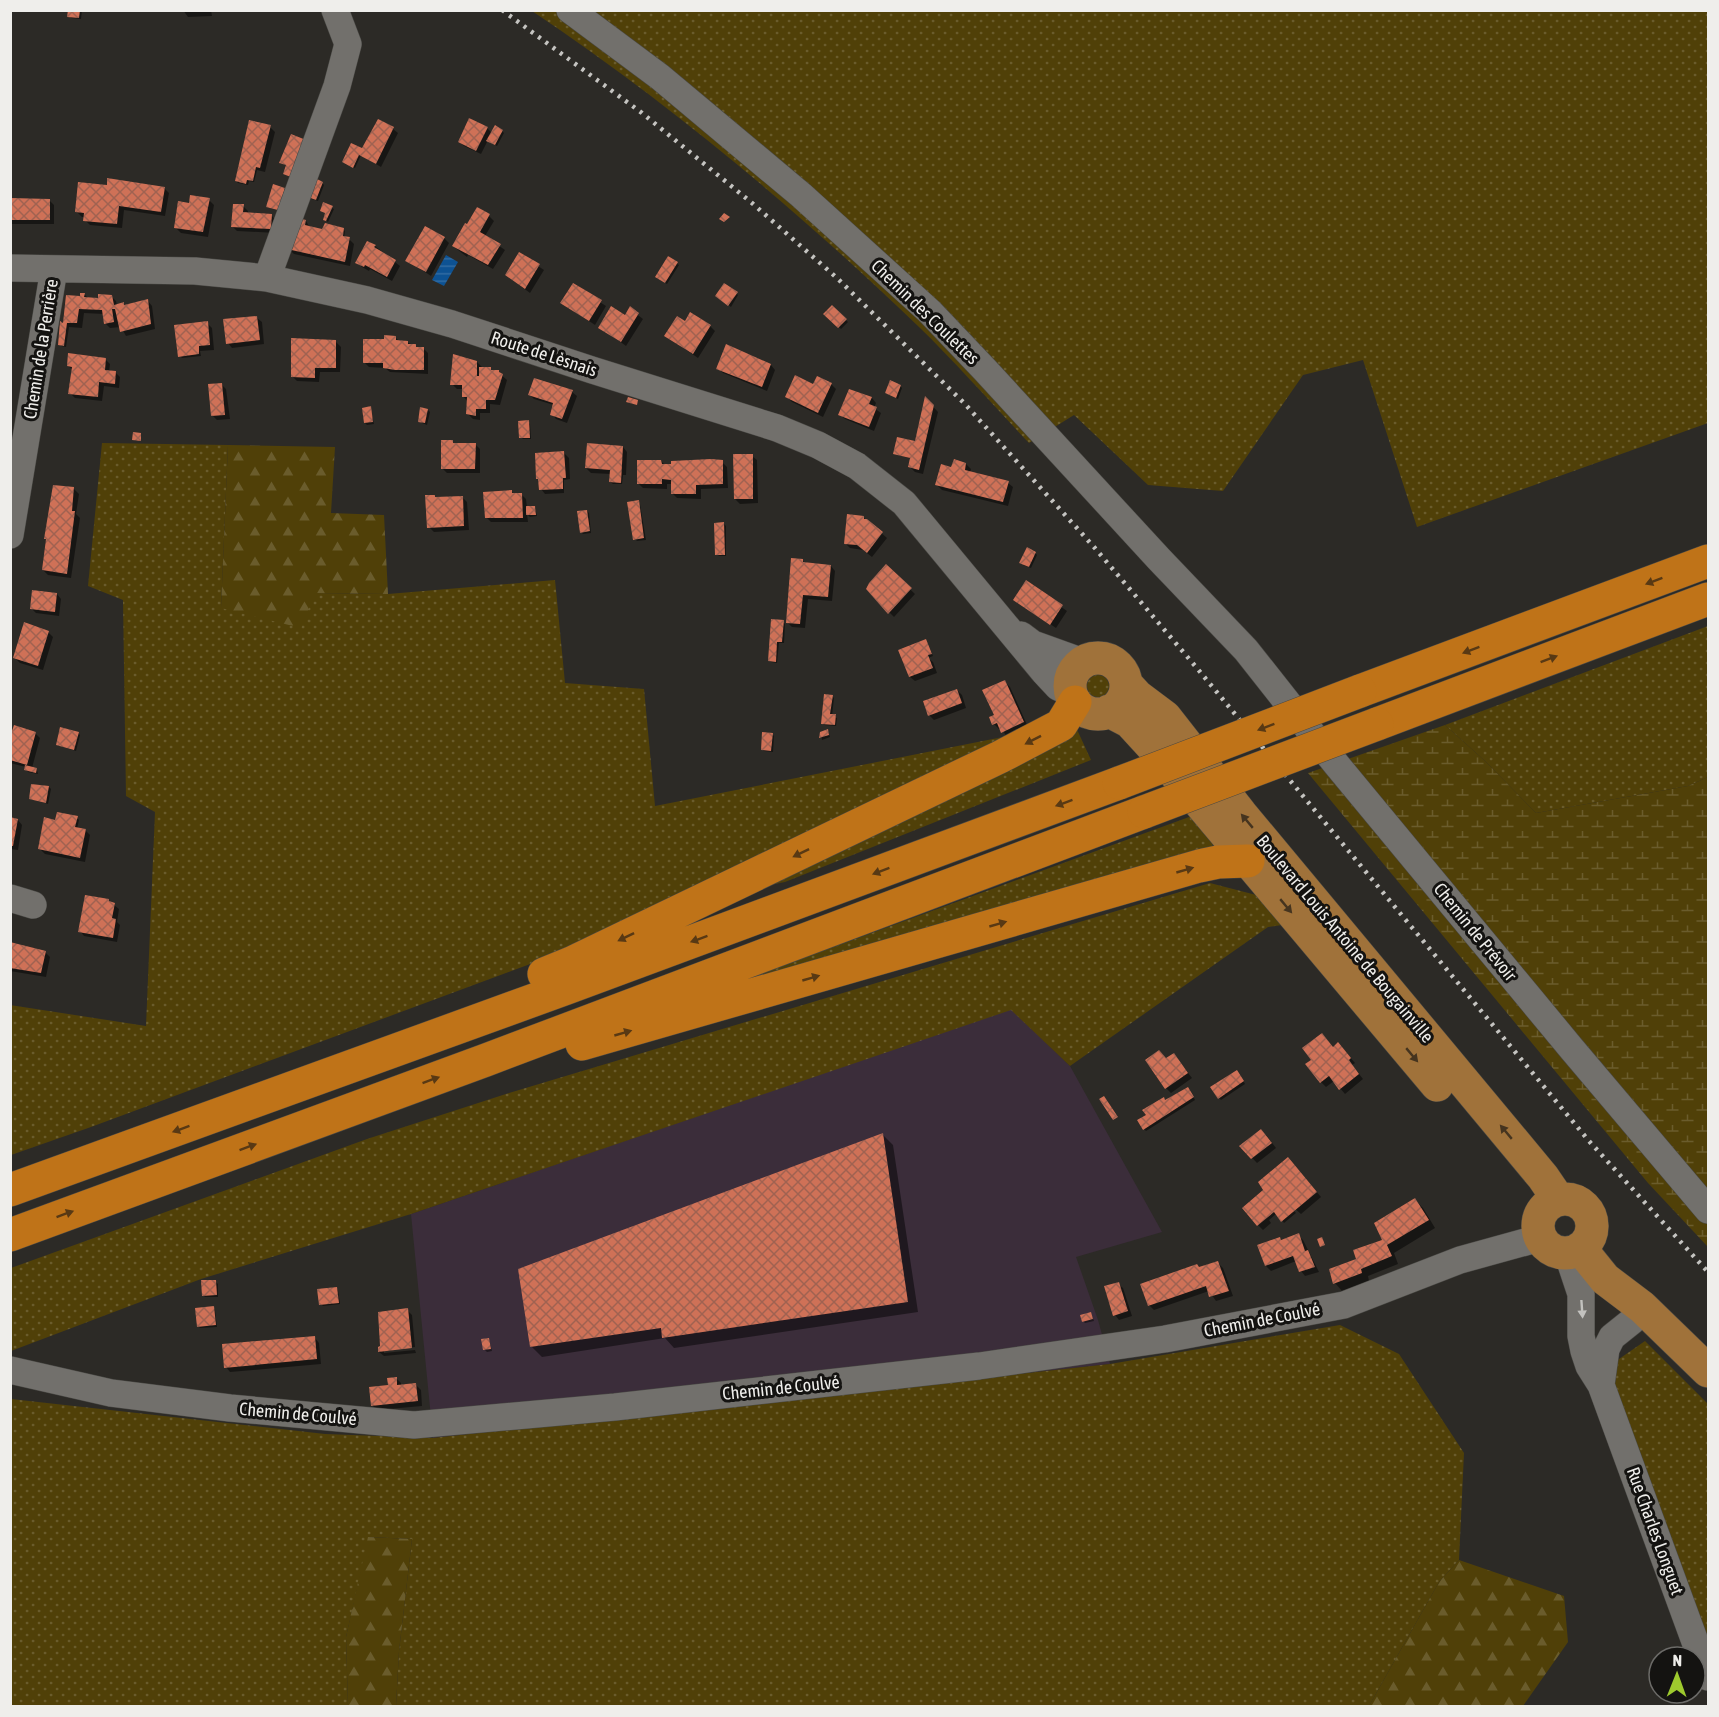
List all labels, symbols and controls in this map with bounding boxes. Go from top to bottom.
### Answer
street label: Chemin des Coulettes [867,255,984,368]
street label: Chemin de la Perrière [19,277,62,420]
street label: Route de Lèsnais [489,327,600,381]
one-way arrow [1645,577,1663,587]
one-way arrow [1462,646,1480,655]
one-way arrow [1540,654,1558,663]
one-way arrow [1257,722,1275,732]
one-way arrow [1025,735,1042,744]
one-way arrow [1055,799,1073,809]
one-way arrow [1240,813,1253,829]
street label: Boulevard Louis Antoine de Bougainville [1252,831,1438,1047]
one-way arrow [793,848,810,857]
one-way arrow [1176,865,1194,874]
one-way arrow [872,867,890,876]
street label: Chemin de Prévoir [1430,879,1522,985]
one-way arrow [1279,898,1292,913]
one-way arrow [989,919,1007,928]
one-way arrow [617,933,634,942]
one-way arrow [689,935,707,945]
one-way arrow [802,973,820,982]
one-way arrow [614,1027,633,1037]
one-way arrow [1405,1047,1418,1063]
one-way arrow [423,1074,441,1084]
one-way arrow [171,1124,189,1134]
one-way arrow [1499,1124,1512,1140]
one-way arrow [240,1142,258,1152]
one-way arrow [57,1209,75,1219]
street label: Chemin de Coulvé [1202,1298,1322,1341]
one-way arrow [1577,1299,1586,1318]
street label: Chemin de Coulvé [721,1371,841,1404]
street label: Chemin de Coulvé [238,1398,358,1429]
street label: Rue Charles Longuet [1623,1464,1688,1598]
north arrow [1647,1645,1707,1705]
text: N [1672,1651,1682,1669]

